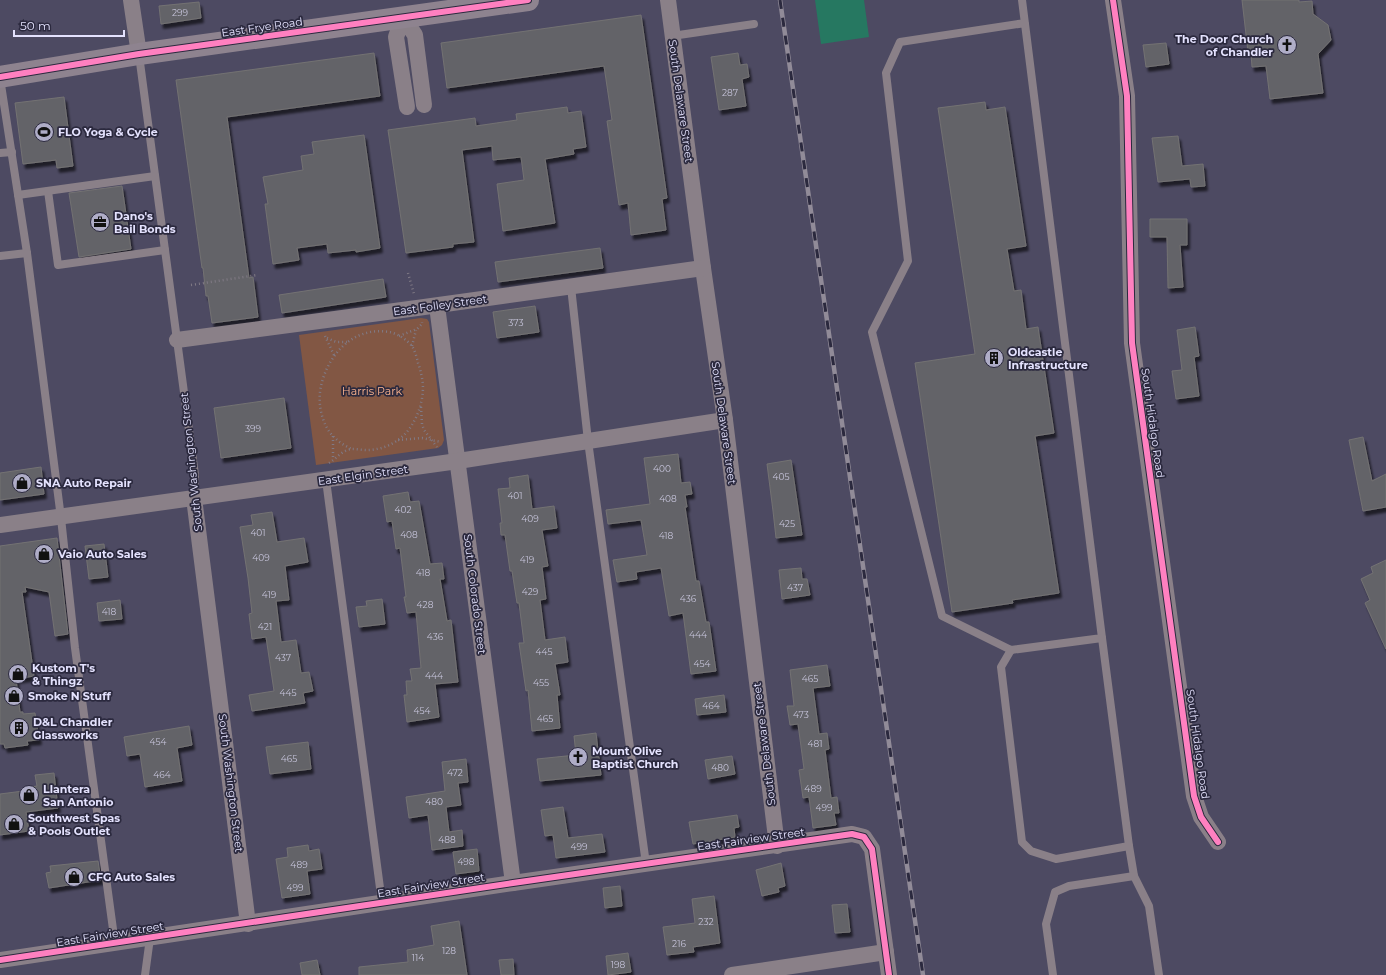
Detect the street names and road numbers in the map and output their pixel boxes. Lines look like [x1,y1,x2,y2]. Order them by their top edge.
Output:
street label: East Frye Road [221,14,303,40]
street label: South Delaware Street [665,39,697,164]
street label: East Folley Street [392,291,488,319]
street label: South Delaware Street [708,361,740,486]
street label: South Hidalgo Road [1138,367,1168,479]
street label: South Washington Street [177,391,205,532]
street label: East Elgin Street [317,462,409,488]
street label: South Colorado Street [461,533,489,655]
street label: South Delaware Street [749,681,778,806]
street label: South Hidalgo Road [1183,688,1213,800]
street label: South Washington Street [216,713,247,854]
street label: East Fairview Street [696,824,806,853]
street label: East Fairview Street [376,870,486,900]
street label: East Fairview Street [55,919,165,949]

